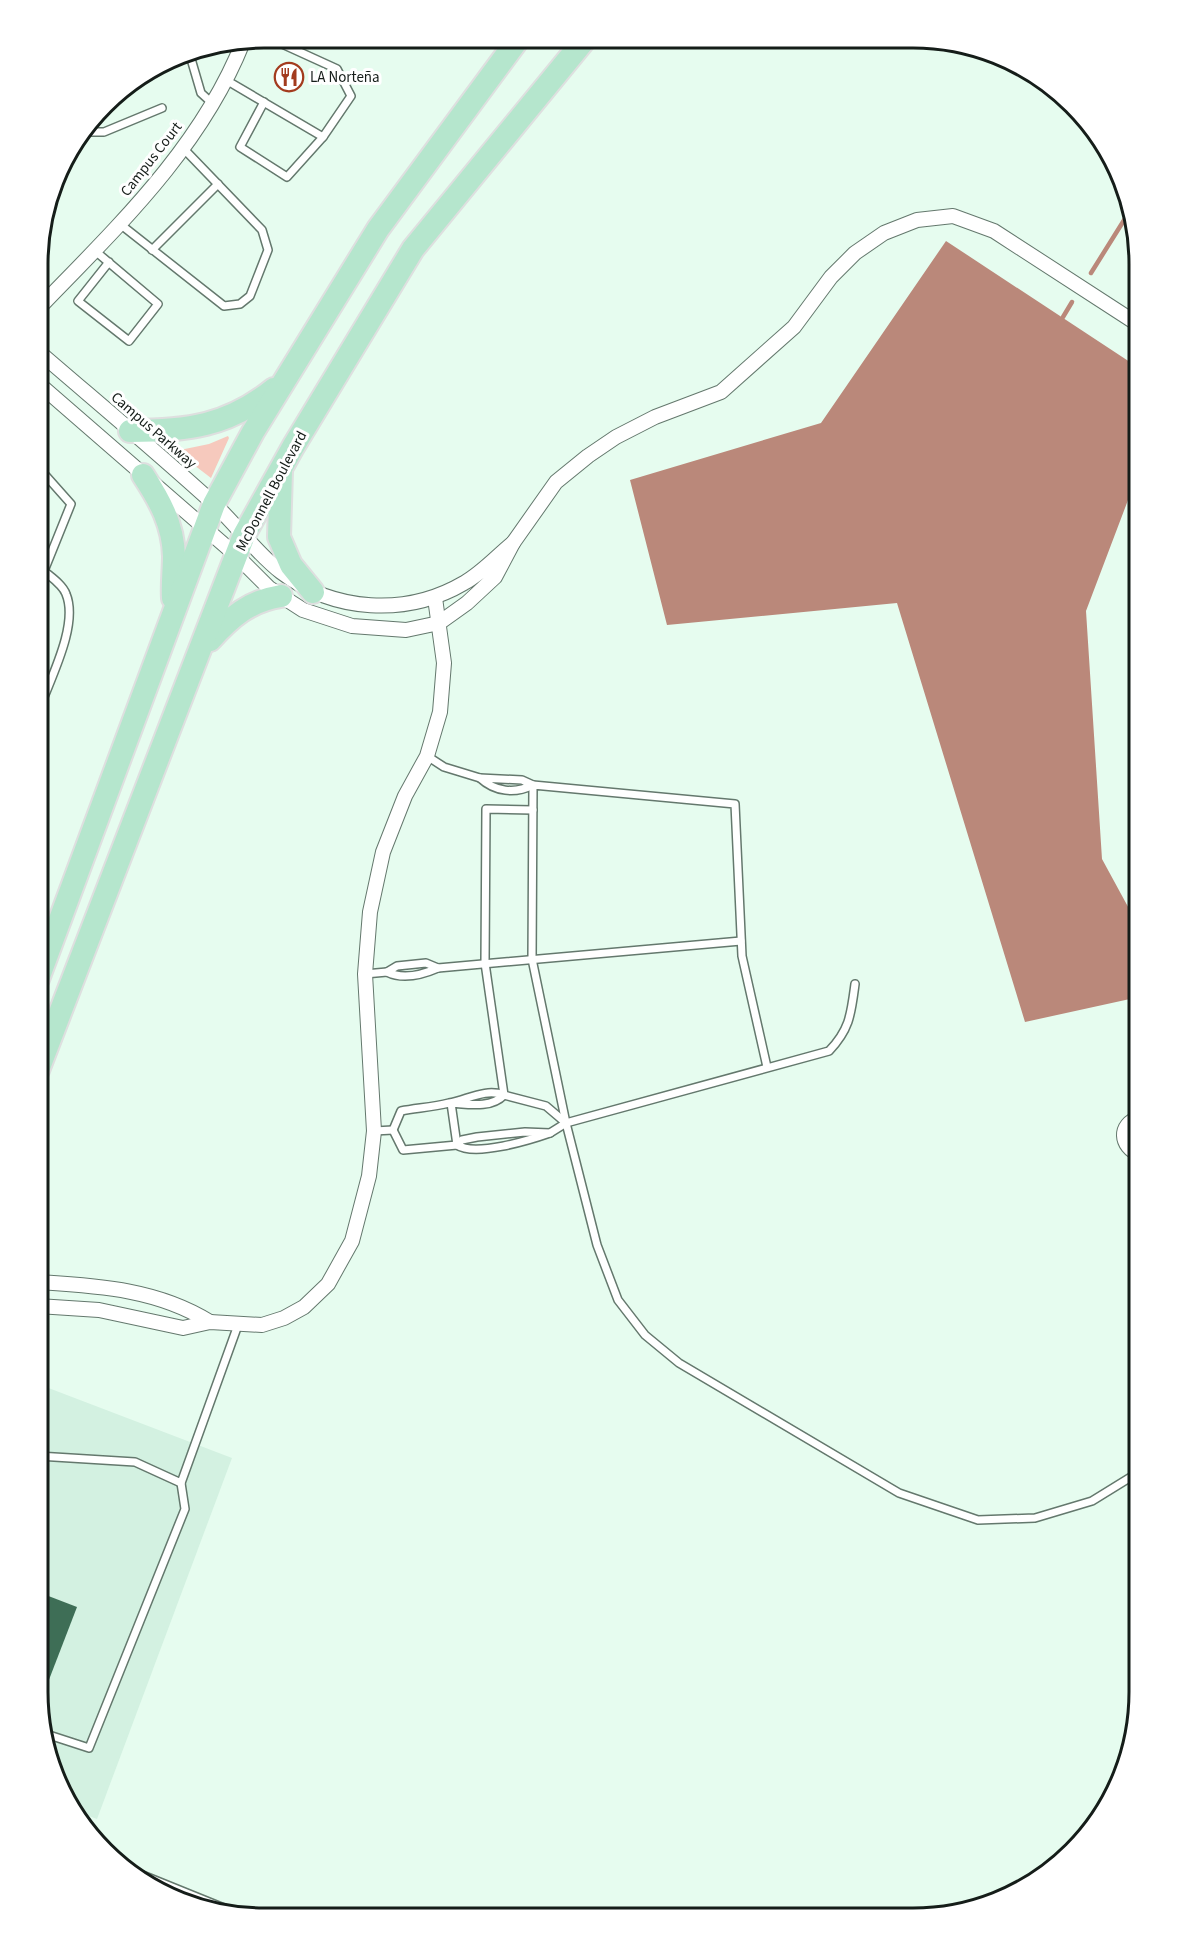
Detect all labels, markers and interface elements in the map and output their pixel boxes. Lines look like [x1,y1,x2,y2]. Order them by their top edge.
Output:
restaurant icon: LA Norteña [273,61,305,93]
place label: LA Norteña [310,67,380,88]
street label: Campus Court [116,118,187,201]
street label: Campus Parkway [106,387,201,474]
street label: McDonnell Boulevard [231,427,312,555]

